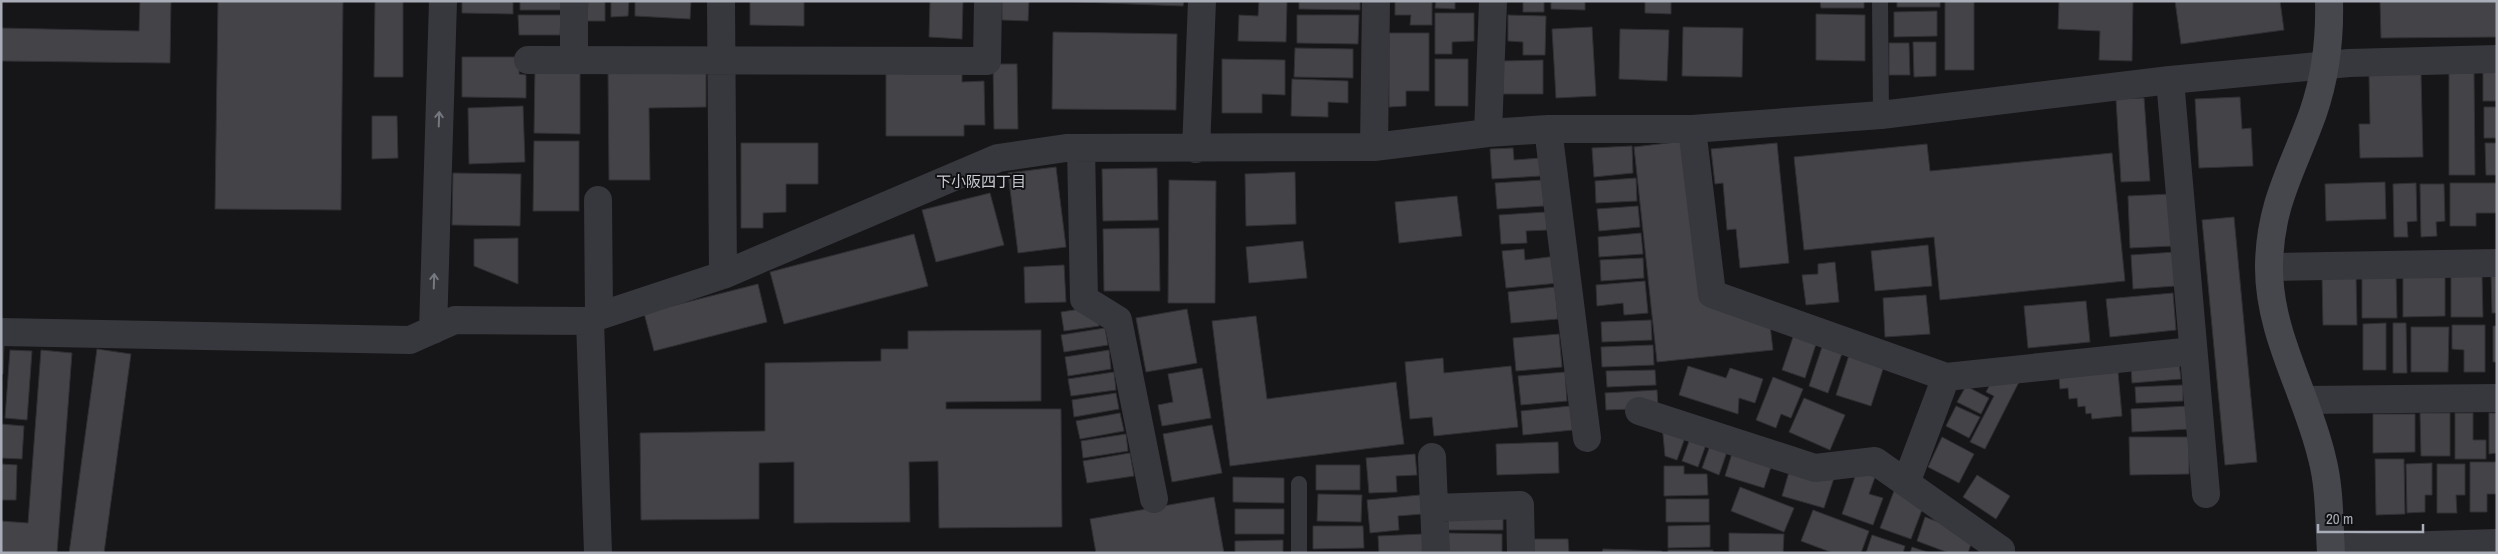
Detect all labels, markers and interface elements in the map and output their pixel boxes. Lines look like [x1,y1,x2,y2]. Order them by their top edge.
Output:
one-way arrow [434,111,444,128]
district label: 下小阪四丁目 [936,171,1026,192]
one-way arrow [430,274,439,290]
scale bar [2318,502,2423,534]
text: 20 m [2326,508,2353,529]

